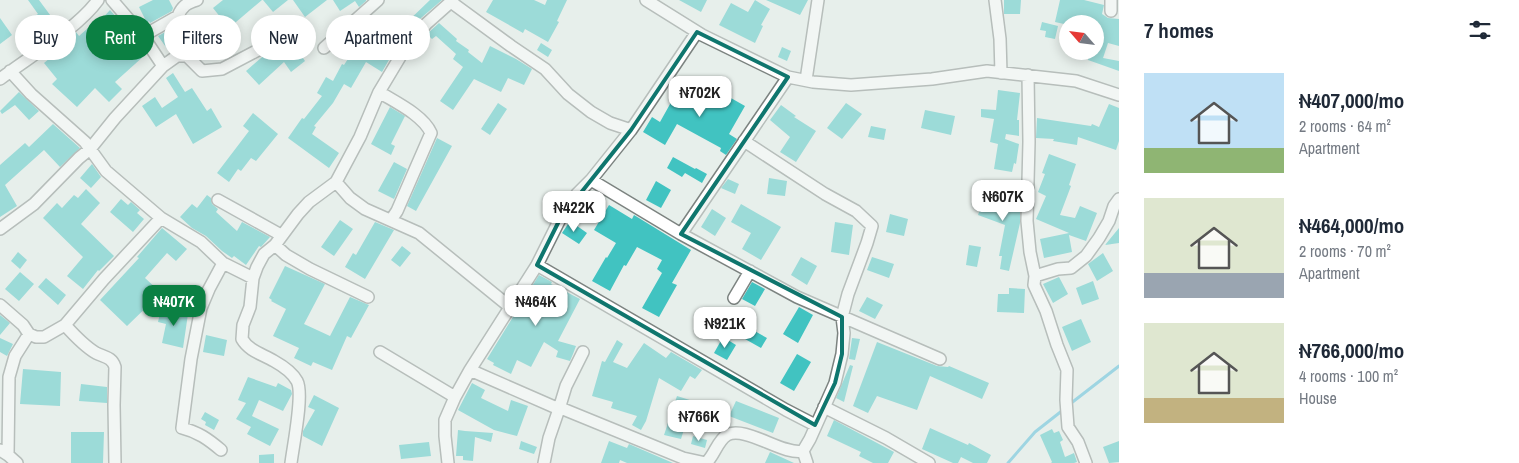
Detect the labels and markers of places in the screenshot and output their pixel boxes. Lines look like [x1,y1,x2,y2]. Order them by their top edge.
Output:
pin: ₦702K [665,76,735,118]
pin: ₦607K [968,180,1038,222]
pin: ₦422K [539,190,609,233]
pin: ₦407K [139,284,209,327]
pin: ₦464K [501,284,571,327]
pin: ₦921K [690,306,760,349]
pin: ₦766K [664,400,734,442]

